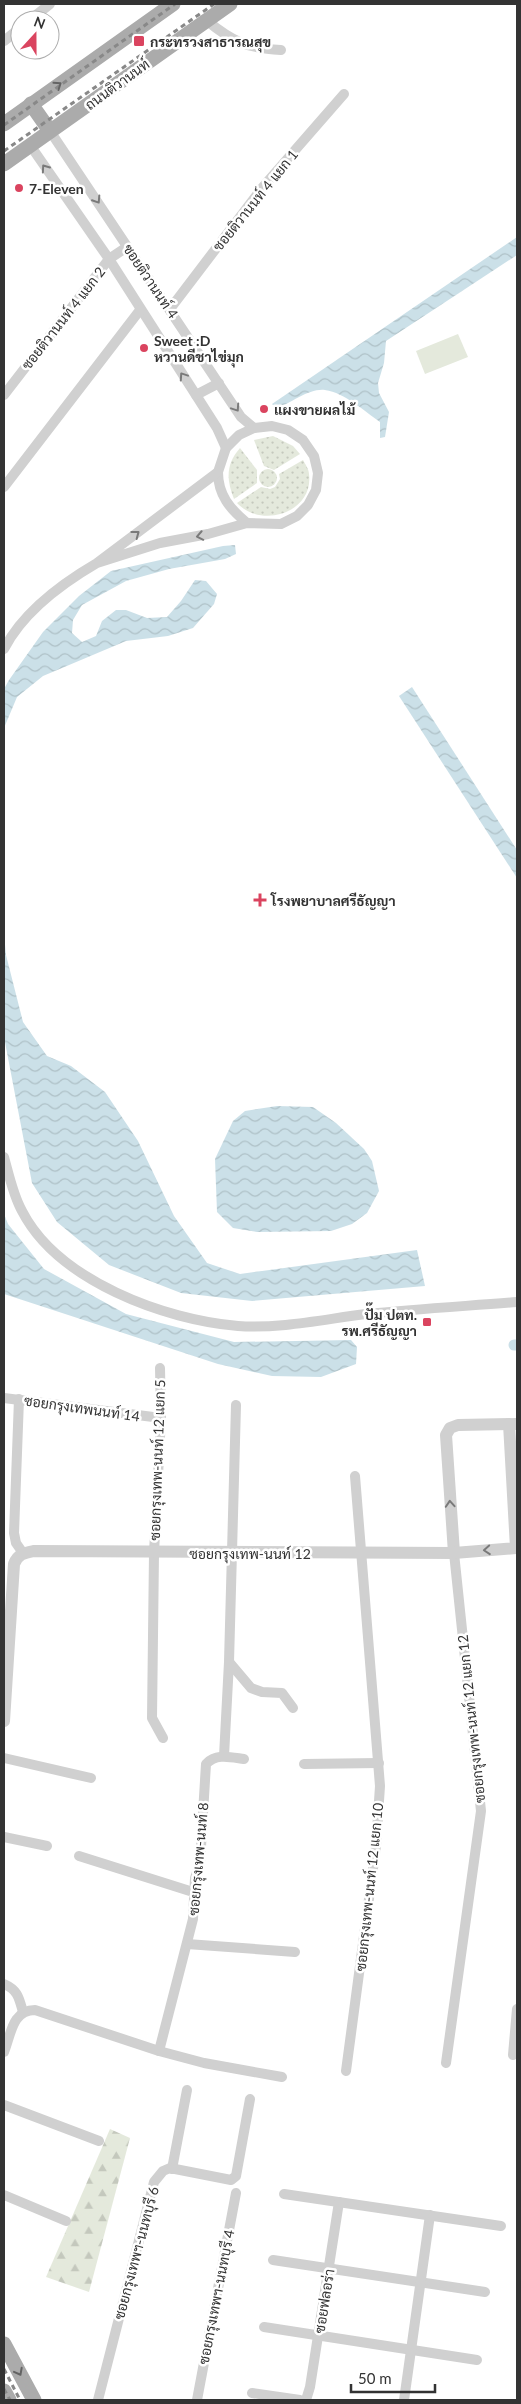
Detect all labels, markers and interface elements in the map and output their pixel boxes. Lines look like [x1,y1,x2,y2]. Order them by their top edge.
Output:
north arrow [10,10,60,60]
text: N [32,13,48,32]
place label: กระทรวงสาธารณสุข [150,33,271,53]
marker: กระทรวงสาธารณสุข [132,34,146,48]
street label: ถนนติวานนท์ [81,55,153,113]
one-way arrow [52,83,61,91]
street label: ซอยติวานนท์ 4 แยก 1 [209,146,301,254]
one-way arrow [42,164,51,173]
place label: 7-Eleven [29,180,84,197]
marker: 7-Eleven [13,182,25,194]
one-way arrow [91,195,101,204]
street label: ซอยติวานนท์ 4 [120,241,182,321]
street label: ซอยติวานนท์ 4 แยก 2 [18,263,108,373]
place label: Sweet :D หวานดีชาไข่มุก [154,332,244,368]
marker: Sweet :D หวานดีชาไข่มุก [138,342,150,354]
one-way arrow [180,372,189,382]
place label: แผงขายผลไม้ [274,401,356,418]
one-way arrow [230,403,239,412]
marker: แผงขายผลไม้ [258,403,270,415]
one-way arrow [196,530,204,540]
one-way arrow [130,531,139,539]
place label: โรงพยาบาลศรีธัญญา [270,892,396,910]
marker: โรงพยาบาลศรีธัญญา [253,893,267,907]
place label: ปั๊ม ปตท. รพ.ศรีธัญญา [342,1302,417,1340]
marker: ปั๊ม ปตท. รพ.ศรีธัญญา [421,1316,433,1328]
street label: ซอยกรุงเทพ-นนท์ 12 แยก 5 [146,1379,170,1541]
street label: ซอยกรุงเทพนนท์ 14 [23,1391,141,1427]
one-way arrow [445,1500,456,1508]
street label: ซอยกรุงเทพ-นนท์ 12 [189,1545,311,1564]
one-way arrow [483,1545,491,1556]
street label: ซอยกรุงเทพ-นนท์ 12 แยก 12 [454,1634,490,1804]
street label: ซอยกรุงเทพ-นนท์ 8 [185,1802,213,1917]
street label: ซอยกรุงเทพ-นนท์ 12 แยก 10 [352,1802,388,1972]
street label: ซอยกรุงเทพฯ-นนทบุรี 6 [110,2185,164,2322]
street label: ซอยกรุงเทพฯ-นนทบุรี 4 [195,2228,239,2366]
street label: ซอยฟลอร่า [311,2268,337,2334]
scale bar [351,2362,435,2394]
one-way arrow [13,2367,23,2376]
text: 50 m [358,2369,392,2387]

